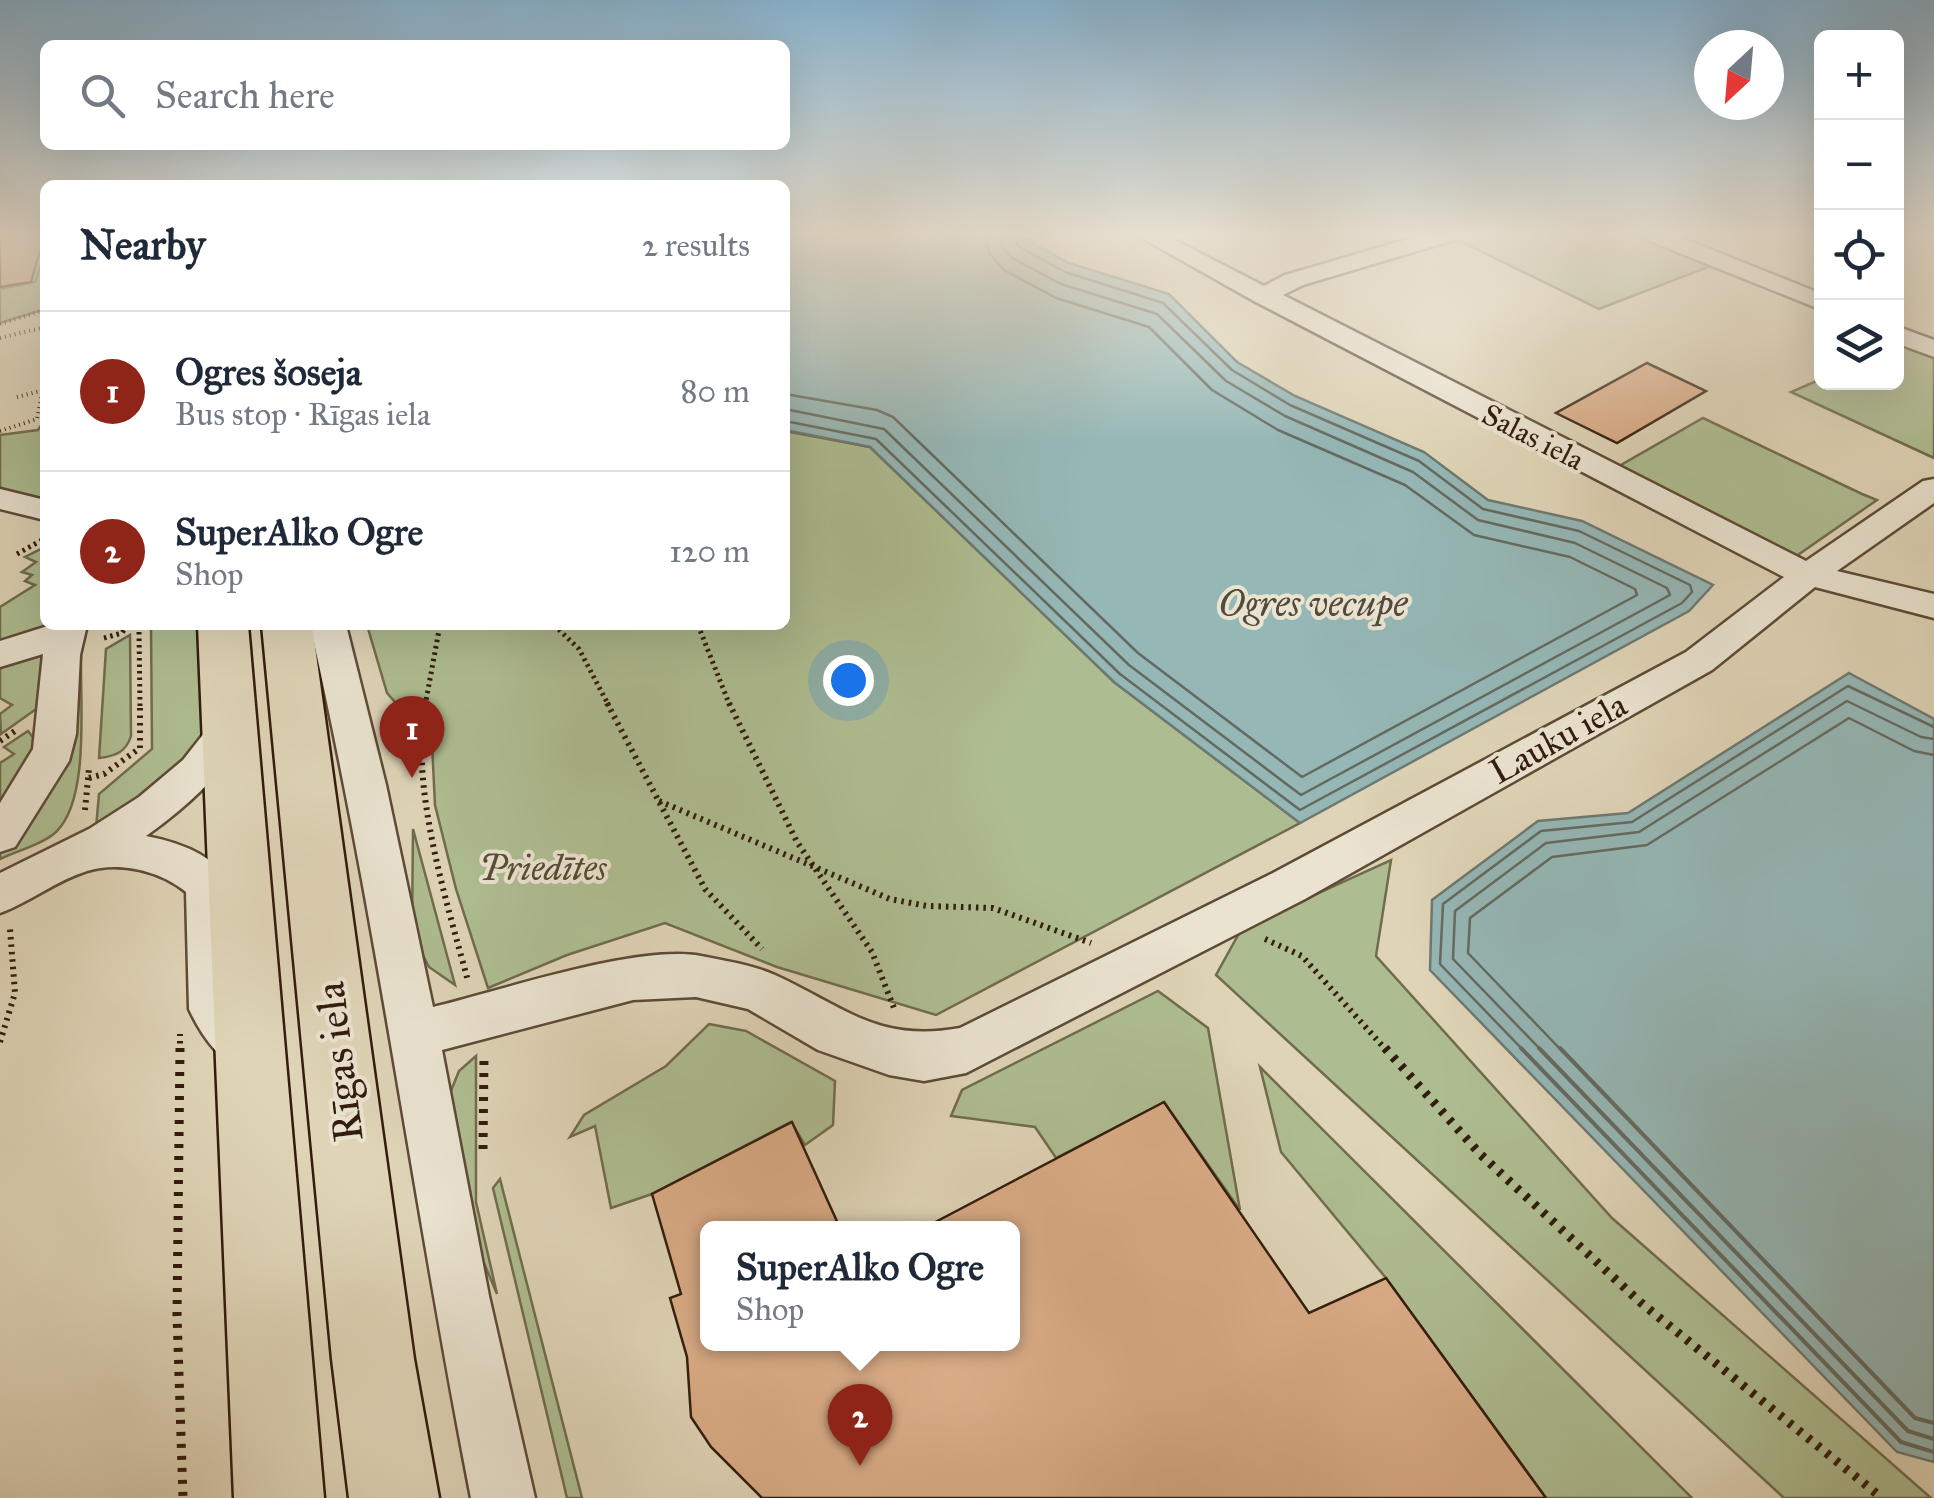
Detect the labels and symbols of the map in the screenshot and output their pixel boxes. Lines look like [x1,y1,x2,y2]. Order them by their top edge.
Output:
north arrow [1694,30,1784,120]
street label: Salas iela [1476,396,1590,478]
water label: Ogres vecupe [1219,580,1408,627]
your location [823,655,874,706]
street label: Lauku iela [1482,683,1634,794]
pin: 1 [380,696,444,778]
park label: Priedītes [479,847,607,890]
street label: Rīgas iela [303,979,375,1145]
pin: 2 [828,1384,892,1466]

